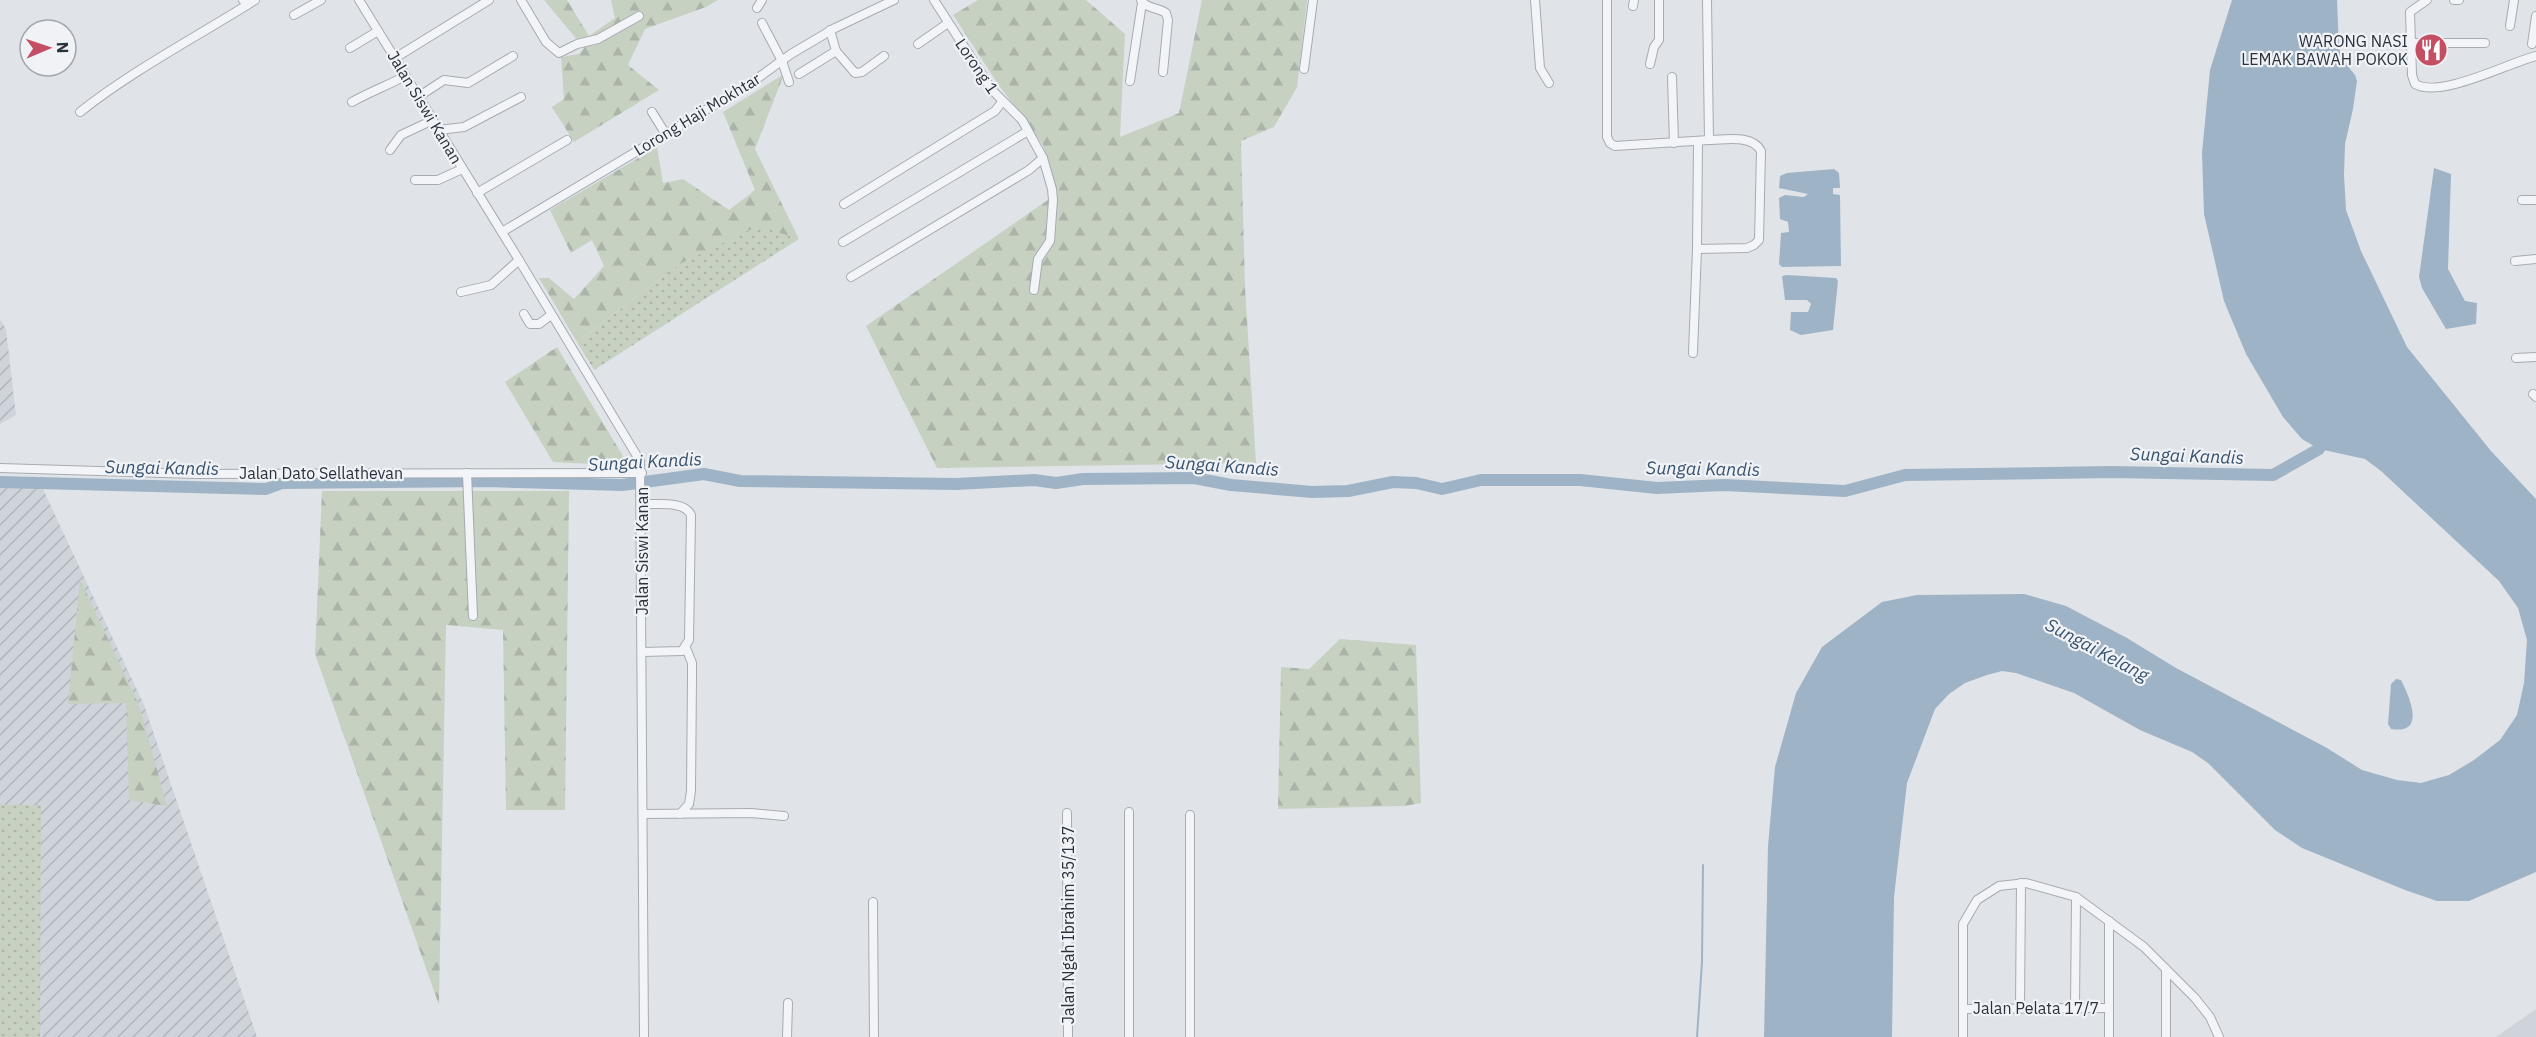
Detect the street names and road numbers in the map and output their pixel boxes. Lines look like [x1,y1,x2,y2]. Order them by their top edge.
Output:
street label: Lorong 1 [951,35,1003,97]
street label: Jalan Siswi Kanan [383,47,467,167]
street label: Lorong Haji Mokhtar [630,68,764,160]
street label: Jalan Dato Sellathevan [239,463,403,483]
street label: Jalan Siswi Kanan [632,487,652,615]
street label: Jalan Ngah Ibrahim 35/137 [1058,826,1078,1024]
street label: Jalan Pelata 17/7 [1973,998,2099,1018]

